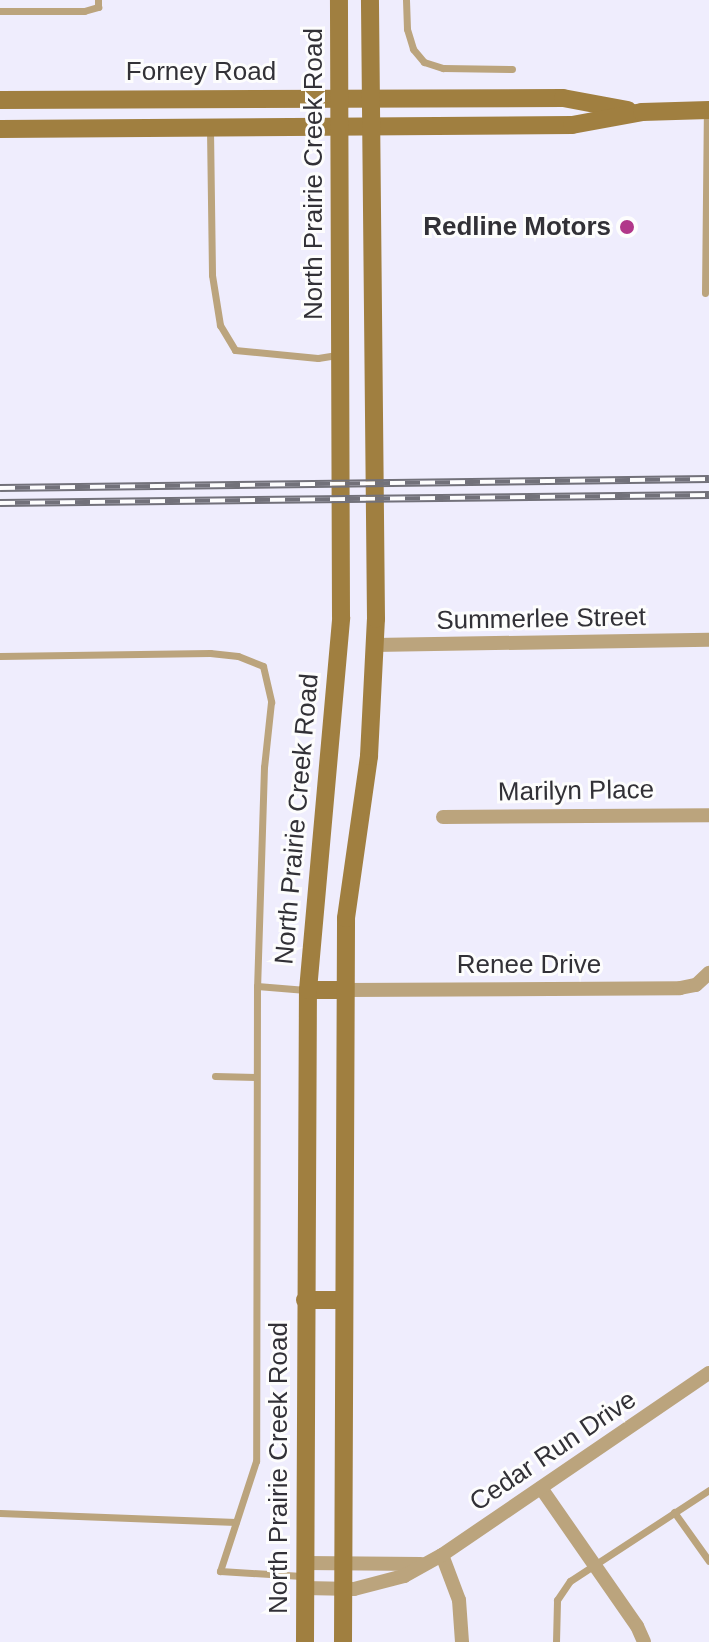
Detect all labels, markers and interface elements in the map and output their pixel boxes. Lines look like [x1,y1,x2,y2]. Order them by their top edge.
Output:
street label: North Prairie Creek Road [298,28,330,320]
street label: Forney Road [126,56,276,88]
place label: Redline Motors [423,211,611,243]
marker: Redline Motors [618,218,636,236]
street label: Summerlee Street [436,602,646,636]
street label: North Prairie Creek Road [269,672,325,966]
street label: Marilyn Place [498,774,654,808]
street label: Renee Drive [457,949,601,981]
street label: North Prairie Creek Road [263,1322,295,1614]
street label: Cedar Run Drive [464,1384,642,1518]

